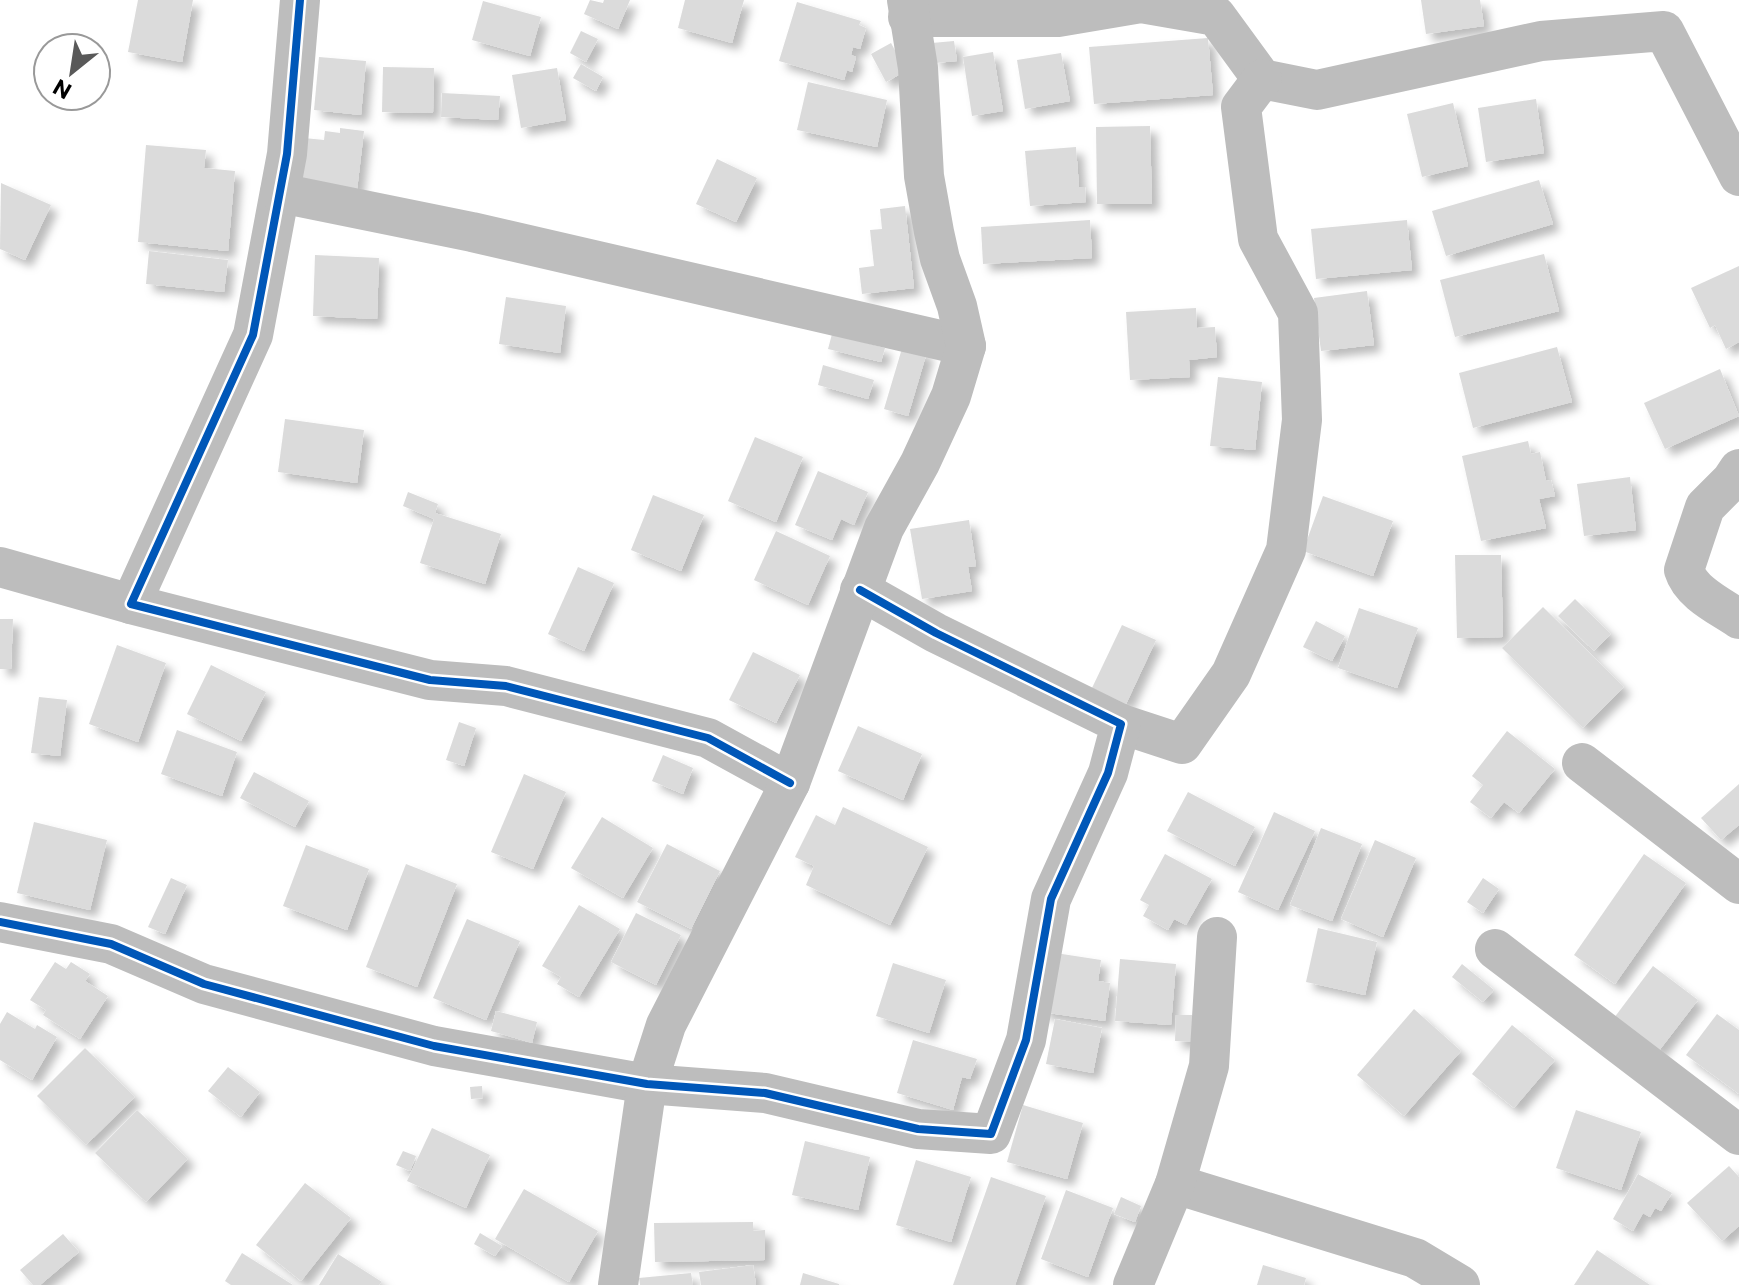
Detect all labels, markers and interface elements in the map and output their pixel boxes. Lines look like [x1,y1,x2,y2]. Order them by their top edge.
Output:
north arrow [32,32,112,112]
text: N [48,74,76,106]

